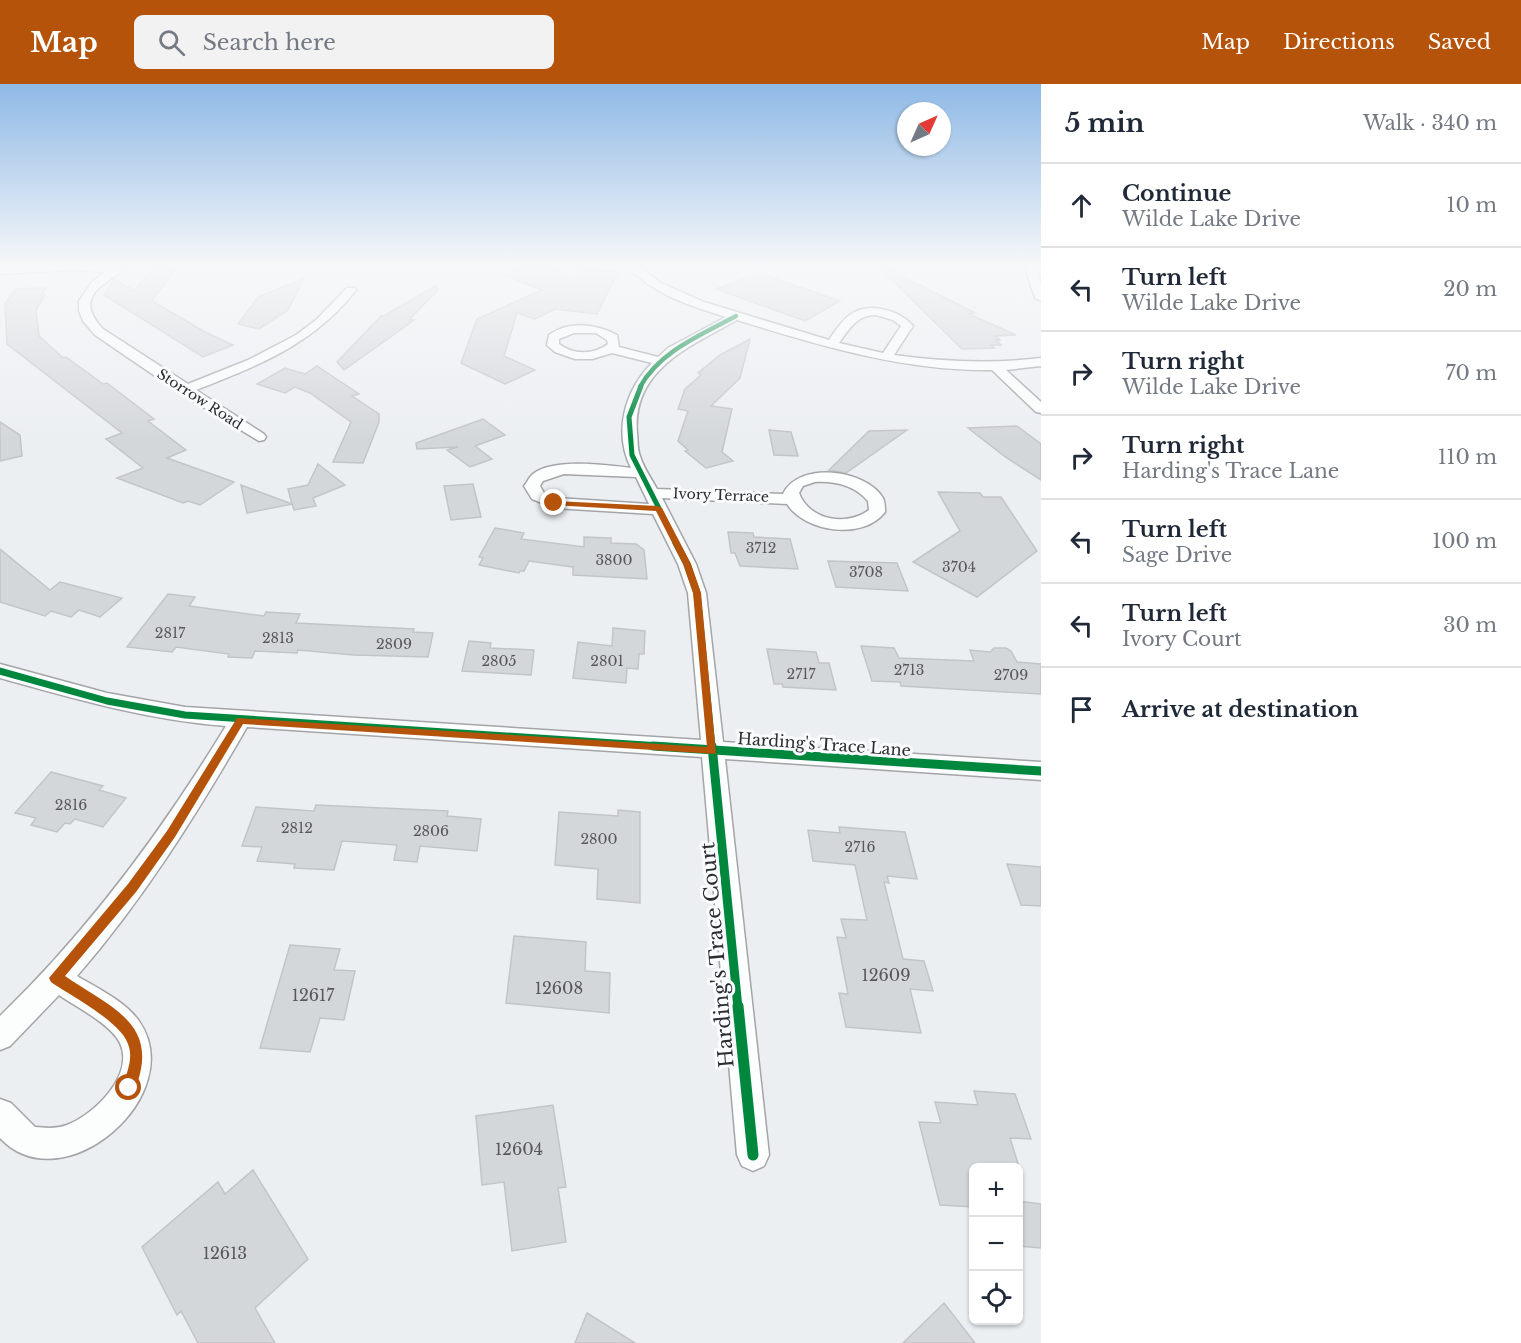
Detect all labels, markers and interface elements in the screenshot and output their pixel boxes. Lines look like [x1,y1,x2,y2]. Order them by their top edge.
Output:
search box [134,15,554,69]
text: Map [30,25,98,60]
icon: search [155,26,188,59]
text: Search here [203,29,336,56]
text: Map [1201,29,1250,55]
text: Directions [1283,29,1395,55]
text: Saved [1428,29,1491,55]
north arrow [897,102,951,156]
text: 5 min [1065,107,1144,139]
text: Walk · 340 m [1363,111,1497,135]
text: Continue [1122,180,1231,207]
icon: ahead [1065,189,1098,222]
text: 10 m [1447,193,1497,217]
text: Wilde Lake Drive [1122,207,1301,231]
text: Turn left [1122,264,1227,291]
icon: left [1065,273,1098,306]
text: 20 m [1443,277,1497,301]
text: Wilde Lake Drive [1122,291,1301,315]
text: Turn right [1122,348,1244,375]
icon: right [1065,357,1098,390]
text: 70 m [1445,361,1497,385]
street label: Storrow Road [154,365,247,434]
text: Wilde Lake Drive [1122,375,1301,399]
text: Turn right [1122,432,1244,459]
icon: right [1065,441,1098,474]
text: 110 m [1438,445,1497,469]
text: Harding's Trace Lane [1122,459,1339,483]
street label: Ivory Terrace [673,484,769,506]
route end [540,489,566,515]
text: Turn left [1122,516,1227,543]
icon: left [1065,525,1098,558]
text: 100 m [1432,529,1497,553]
house number: 3712 [746,539,776,557]
text: Sage Drive [1122,543,1232,567]
house number: 3800 [595,551,633,569]
house number: 3704 [942,558,976,576]
house number: 3708 [849,563,883,581]
text: Turn left [1122,600,1227,627]
icon: left [1065,609,1098,642]
text: 30 m [1443,613,1497,637]
house number: 2817 [155,624,186,642]
text: Ivory Court [1122,627,1242,651]
house number: 2813 [262,629,294,647]
house number: 2809 [376,635,412,653]
house number: 2805 [481,652,517,670]
house number: 2801 [590,652,624,670]
house number: 2713 [894,661,924,679]
house number: 2717 [787,665,816,683]
house number: 2709 [994,666,1028,684]
icon: arrive [1065,693,1098,726]
text: Arrive at destination [1122,696,1359,723]
street label: Harding's Trace Lane [737,728,911,760]
house number: 2816 [55,796,87,814]
house number: 2812 [281,819,313,837]
house number: 2806 [413,822,449,840]
house number: 2800 [580,830,618,848]
house number: 2716 [845,838,875,856]
street label: Harding's Trace Court [695,841,739,1069]
house number: 12609 [862,965,911,985]
house number: 12608 [535,978,583,998]
house number: 12617 [292,985,335,1005]
route start [115,1074,141,1100]
house number: 12604 [495,1139,543,1159]
map controls [969,1163,1023,1325]
button: + [969,1163,1023,1217]
button: − [969,1217,1023,1271]
house number: 12613 [203,1243,247,1263]
button: locate [969,1271,1023,1325]

